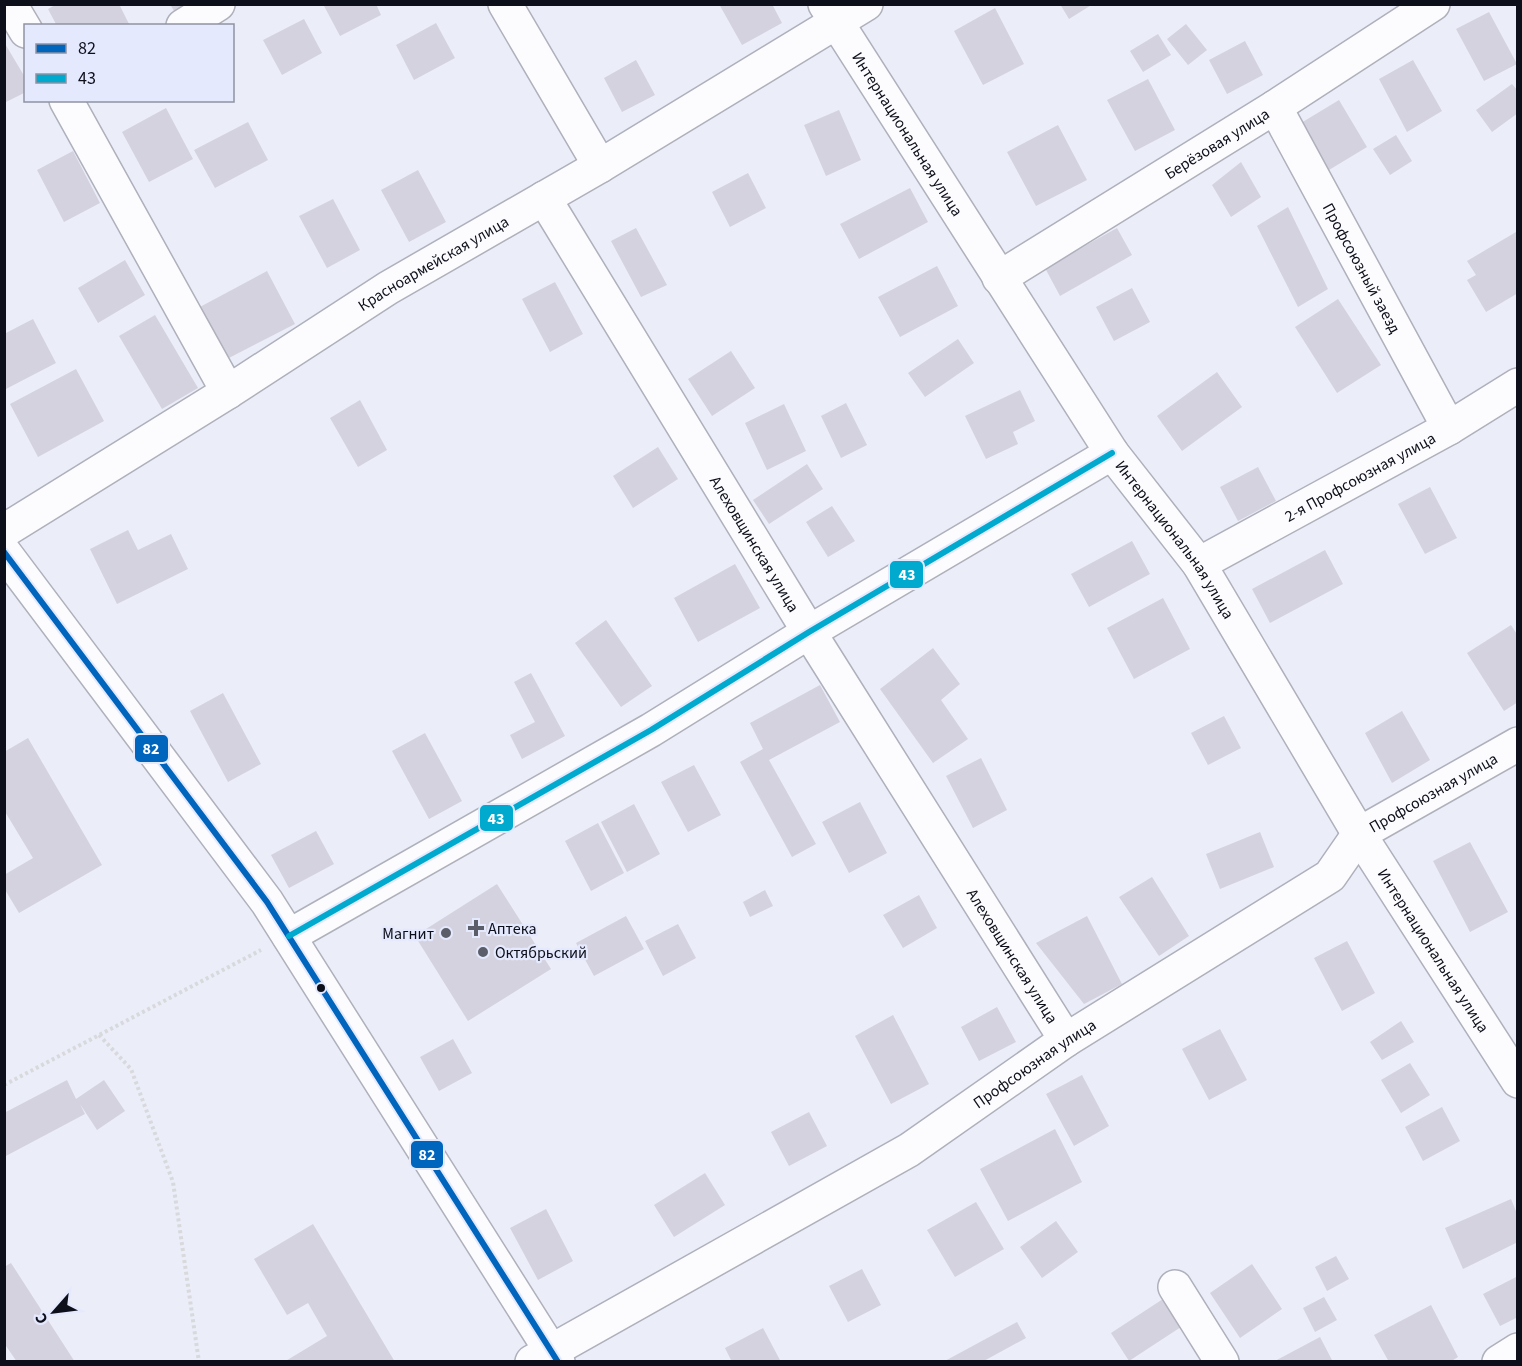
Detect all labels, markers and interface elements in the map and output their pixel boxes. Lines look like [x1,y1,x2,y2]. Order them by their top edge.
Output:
legend [24,24,234,102]
text: 82 [78,36,96,61]
street label: Интернациональная улица [846,48,968,221]
text: 43 [78,66,96,91]
street label: Берёзовая улица [1160,103,1274,185]
street label: Профсоюзный заезд [1317,199,1406,338]
street label: Красноармейская улица [354,211,513,317]
street label: 2-я Профсоюзная улица [1281,427,1440,527]
street label: Интернациональная улица [1110,456,1239,623]
street label: Алеховщинская улица [704,472,804,616]
line badge: 43 [889,560,924,589]
text: 43 [899,564,915,586]
line badge: 82 [134,734,169,763]
text: 82 [143,738,159,760]
street label: Профсоюзная улица [1365,748,1502,838]
line badge: 43 [479,804,514,832]
text: 43 [488,808,504,830]
street label: Интернациональная улица [1372,864,1494,1037]
street label: Алеховщинская улица [961,884,1063,1028]
place label: Аптека [488,918,536,940]
marker: Аптека [469,921,483,935]
place label: Магнит [382,923,434,945]
marker: Магнит [439,926,453,940]
place label: Октябрьский [495,942,587,964]
marker: Октябрьский [476,945,490,959]
unlabelled marker [315,982,327,994]
street label: Профсоюзная улица [969,1014,1100,1114]
line badge: 82 [410,1140,444,1169]
text: 82 [419,1144,435,1166]
north arrow [24,1282,84,1342]
text: С [30,1309,54,1328]

